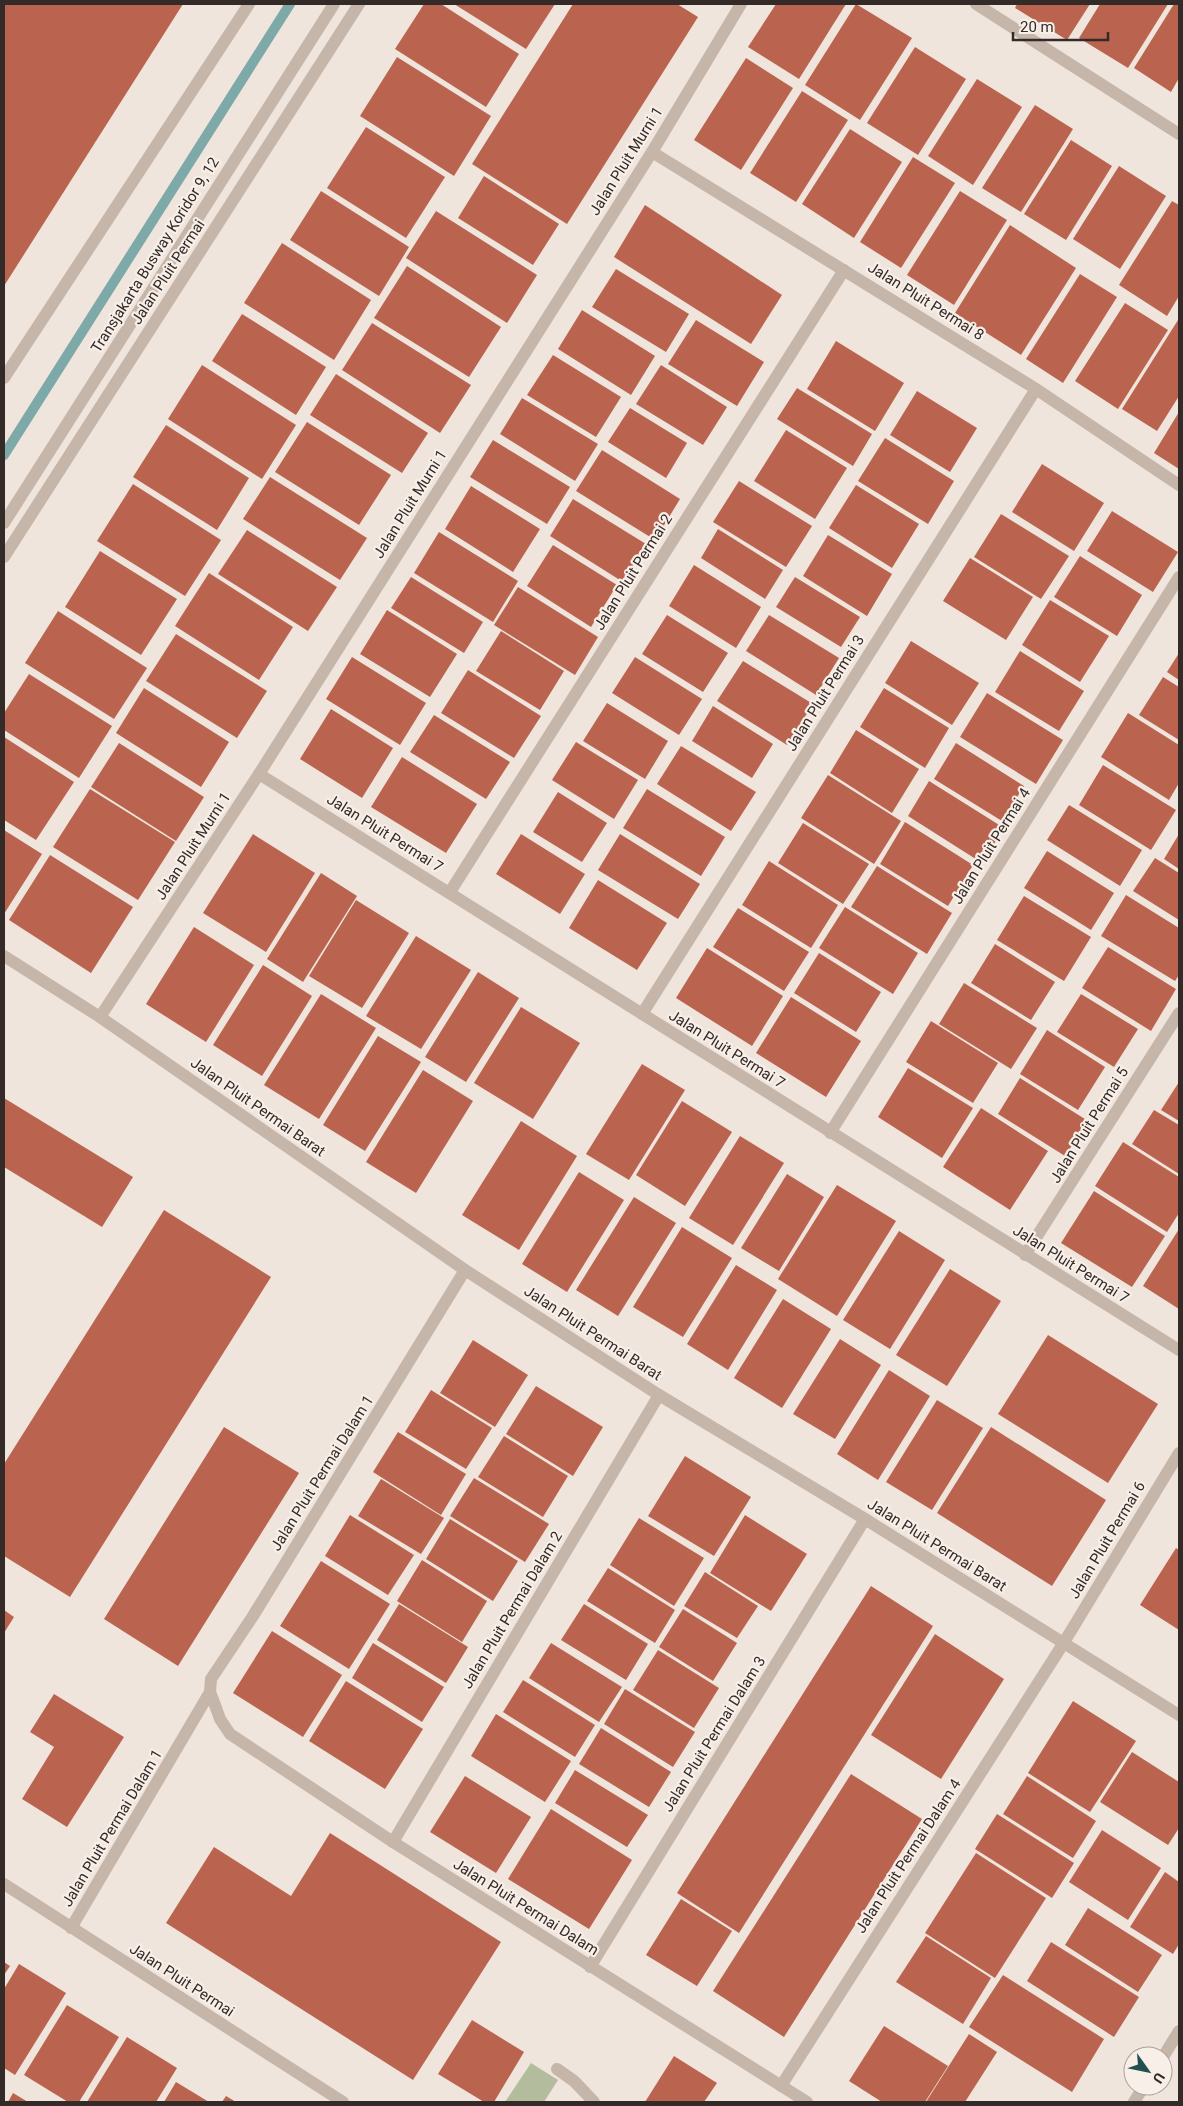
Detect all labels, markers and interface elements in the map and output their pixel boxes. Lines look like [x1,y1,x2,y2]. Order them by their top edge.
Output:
scale bar [1013,10,1108,42]
text: 20 m [1020,18,1054,36]
street label: Jalan Pluit Murni 1 [585,103,667,219]
street label: Transjakarta Busway Koridor 9, 12 [87,154,223,356]
street label: Jalan Pluit Permai [127,216,209,328]
street label: Jalan Pluit Permai 8 [865,258,987,344]
street label: Jalan Pluit Murni 1 [369,446,451,562]
street label: Jalan Pluit Permai 2 [590,511,676,633]
street label: Jalan Pluit Permai 3 [782,632,868,754]
street label: Jalan Pluit Permai 4 [948,784,1034,907]
street label: Jalan Pluit Murni 1 [152,789,234,903]
street label: Jalan Pluit Permai 7 [324,790,446,876]
street label: Jalan Pluit Permai 7 [666,1006,788,1092]
street label: Jalan Pluit Permai Barat [187,1054,329,1160]
street label: Jalan Pluit Permai 5 [1046,1064,1132,1186]
street label: Jalan Pluit Permai 7 [1010,1221,1132,1307]
street label: Jalan Pluit Permai Barat [521,1282,665,1384]
street label: Jalan Pluit Permai Dalam 1 [267,1392,377,1554]
street label: Jalan Pluit Permai 6 [1065,1478,1149,1602]
street label: Jalan Pluit Permai Barat [864,1495,1010,1595]
street label: Jalan Pluit Permai Dalam 2 [458,1528,566,1692]
street label: Jalan Pluit Permai Dalam 3 [659,1653,769,1815]
street label: Jalan Pluit Permai Dalam 1 [58,1746,166,1910]
street label: Jalan Pluit Permai Dalam 4 [851,1775,965,1936]
street label: Jalan Pluit Permai Dalam [450,1855,602,1959]
street label: Jalan Pluit Permai [126,1939,238,2021]
north arrow [1123,2046,1173,2096]
text: U [1150,2070,1168,2086]

